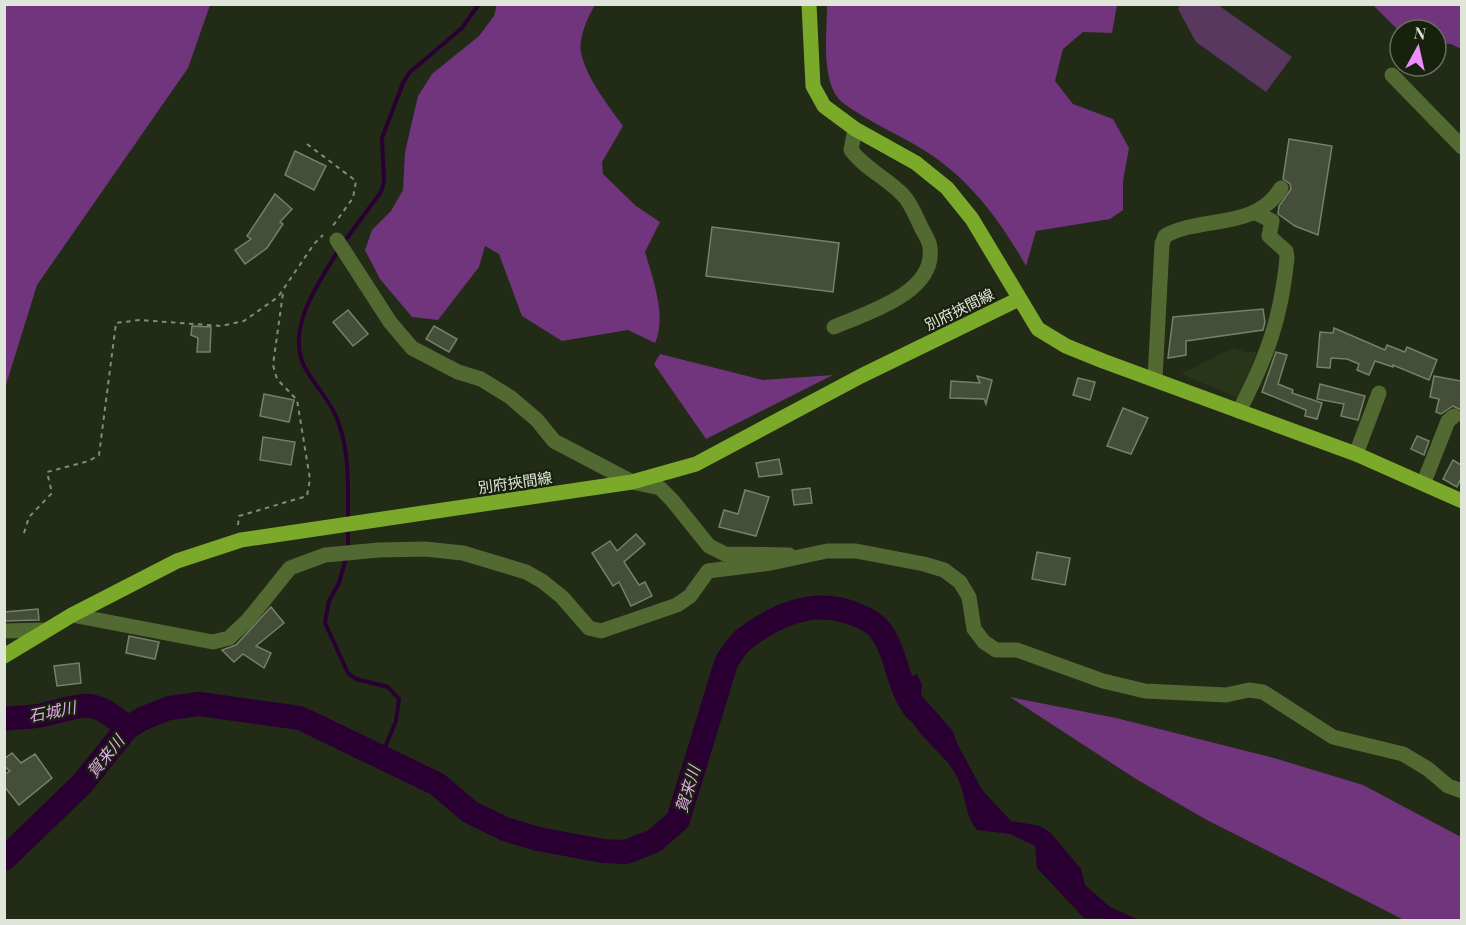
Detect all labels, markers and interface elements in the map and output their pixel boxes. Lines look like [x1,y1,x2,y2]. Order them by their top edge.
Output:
north arrow [1388,18,1448,78]
text: N [1413,21,1428,44]
street label: 別府挾間線 [921,284,997,334]
street label: 別府挾間線 [476,467,554,497]
water label: 石城川 [26,696,80,726]
water label: 賀来川 [82,729,130,781]
water label: 賀来川 [670,761,705,815]

